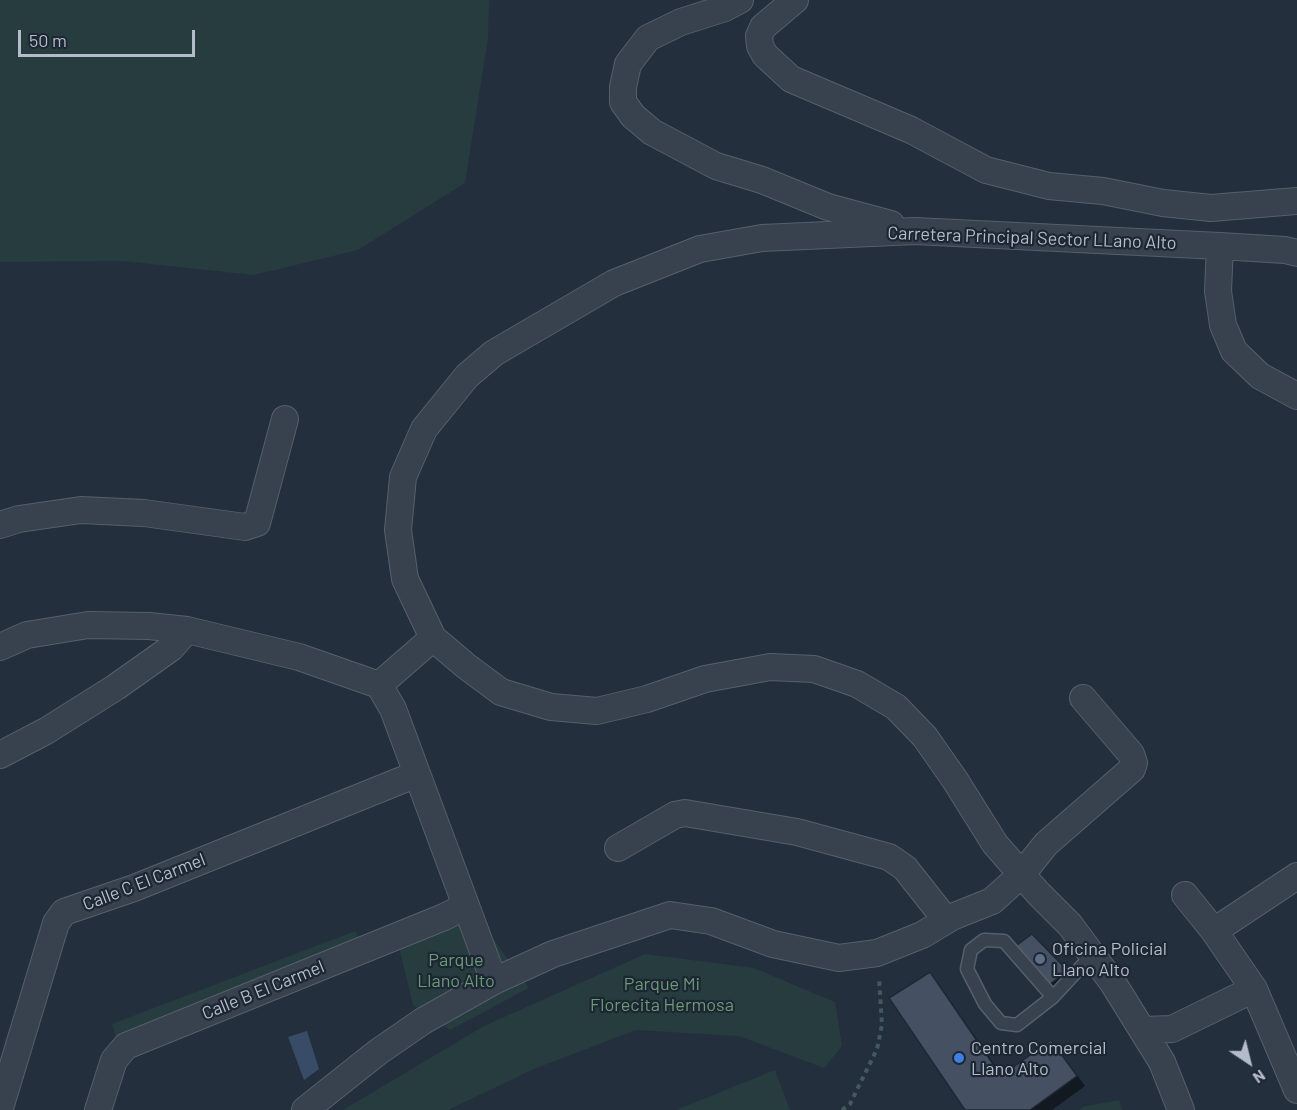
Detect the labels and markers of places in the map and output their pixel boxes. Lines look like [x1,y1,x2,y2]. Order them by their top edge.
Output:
place label: Oficina Policial Llano Alto [1052,938,1167,980]
marker: Oficina Policial Llano Alto [1033,952,1047,966]
place label: Centro Comercial Llano Alto [971,1037,1106,1080]
marker: Centro Comercial Llano Alto [952,1051,966,1065]

